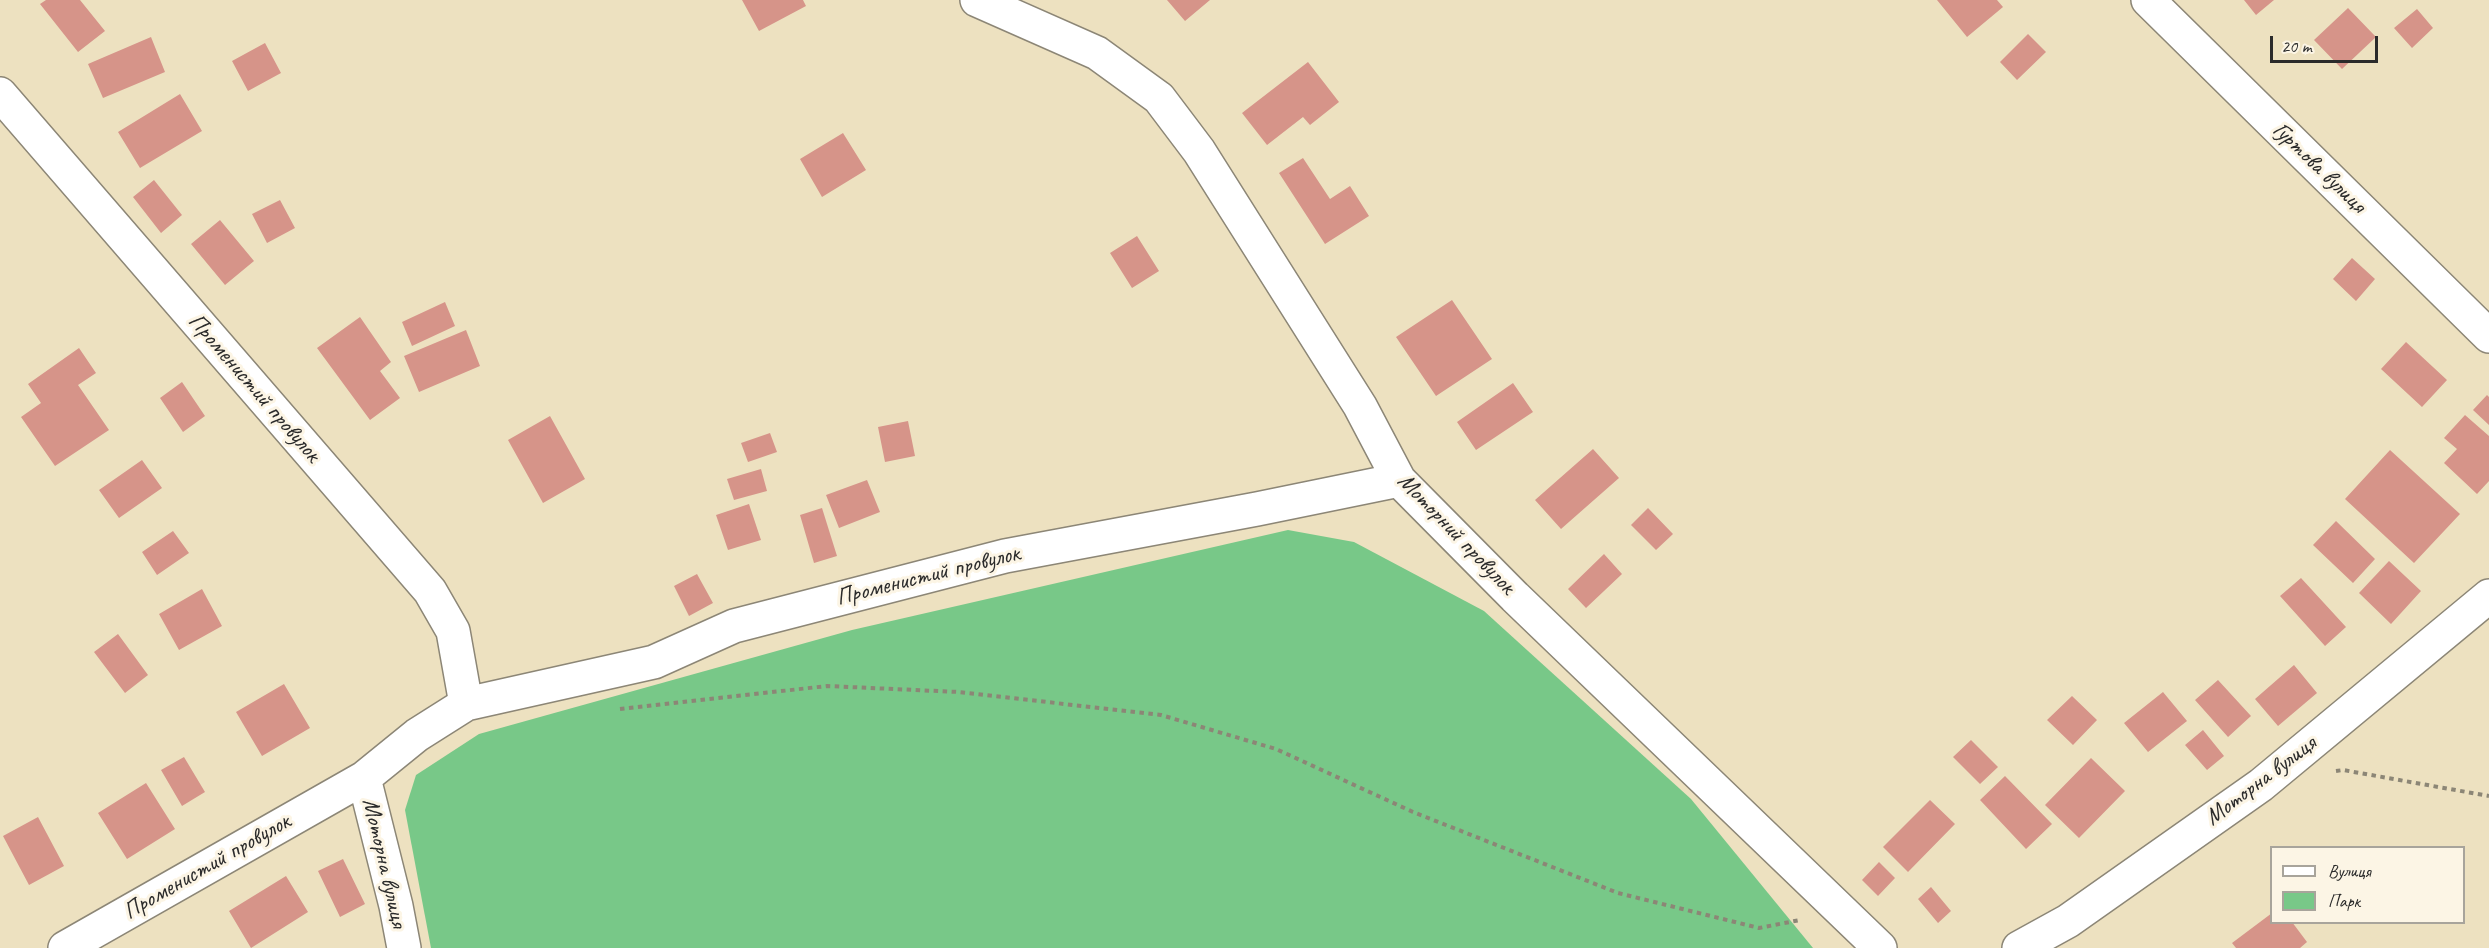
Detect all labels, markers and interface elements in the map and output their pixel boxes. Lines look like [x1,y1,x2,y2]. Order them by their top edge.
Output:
scale bar [2273,24,2381,62]
text: 20 m [2281,35,2312,57]
street label: Гуртова вулиця [2266,116,2372,220]
street label: Променистий провулок [181,308,327,468]
street label: Моторний провулок [1391,467,1521,601]
street label: Променистий провулок [833,539,1023,613]
street label: Моторна вулиця [2200,730,2322,832]
street label: Моторна вулиця [355,795,413,931]
street label: Променистий провулок [118,808,296,926]
legend [2270,846,2465,924]
text: Вулиця [2328,860,2371,882]
text: Парк [2328,890,2360,912]

